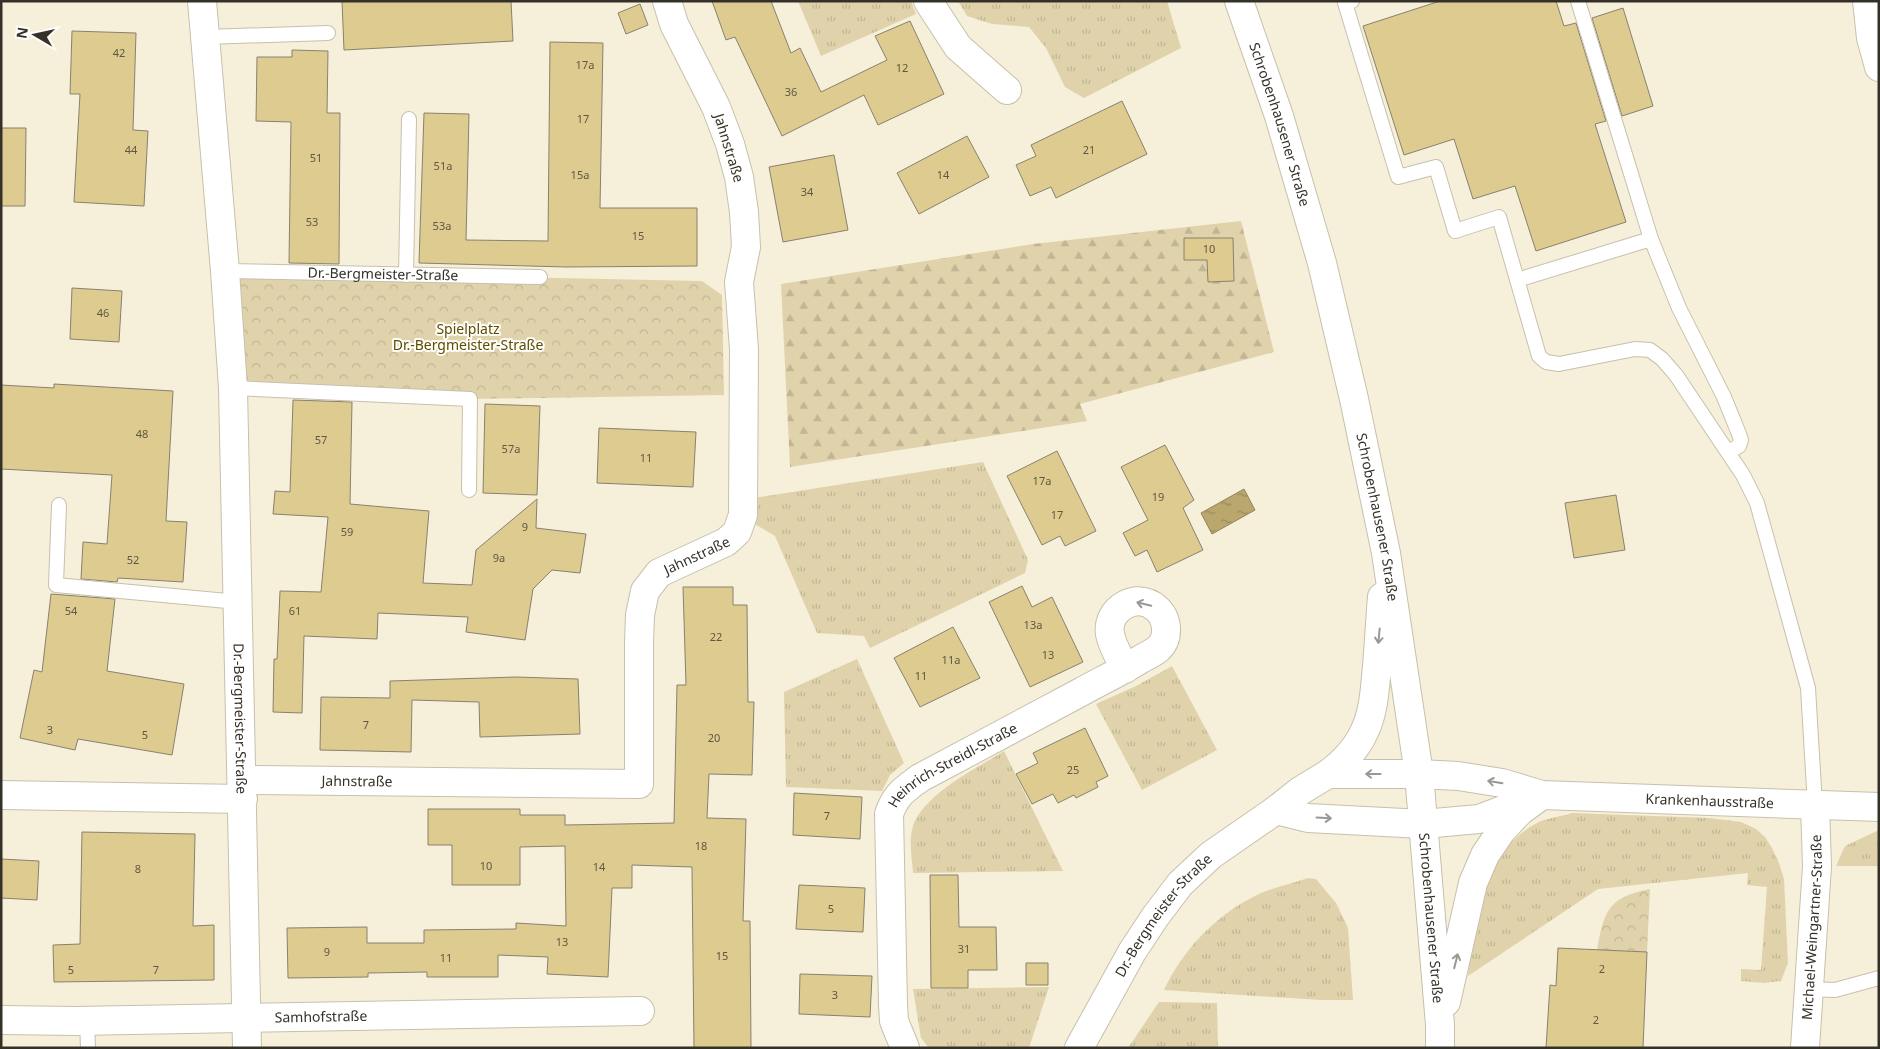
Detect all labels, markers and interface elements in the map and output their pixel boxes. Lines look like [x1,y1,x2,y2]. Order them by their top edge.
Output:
north arrow [10,10,60,60]
text: N [11,26,32,40]
street label: Schrobenhausener Straße [1245,40,1315,209]
house number: 42 [113,45,125,60]
house number: 17a [576,57,594,72]
house number: 12 [896,60,908,75]
house number: 36 [785,84,797,99]
street label: Jahnstraße [709,109,749,185]
house number: 17 [577,111,589,126]
house number: 44 [125,142,138,157]
house number: 21 [1083,142,1095,157]
house number: 51 [310,150,322,165]
house number: 51a [434,158,452,173]
house number: 15a [571,167,589,182]
house number: 14 [937,167,950,182]
house number: 34 [801,184,814,199]
house number: 53 [306,214,318,229]
house number: 53a [433,218,451,233]
house number: 15 [632,228,644,243]
house number: 10 [1203,241,1215,256]
street label: Dr.-Bergmeister-Straße [307,263,459,284]
house number: 46 [97,305,109,320]
park label: Spielplatz Dr.-Bergmeister-Straße [393,319,543,354]
house number: 48 [136,426,148,441]
street label: Schrobenhausener Straße [1352,431,1403,602]
house number: 57 [315,432,327,447]
house number: 57a [502,441,520,456]
house number: 11 [640,450,652,465]
house number: 17a [1033,473,1051,488]
house number: 19 [1152,489,1164,504]
house number: 17 [1051,507,1063,522]
house number: 9 [522,519,528,534]
house number: 59 [341,524,353,539]
street label: Jahnstraße [659,532,733,579]
house number: 9a [493,550,505,565]
house number: 52 [127,552,139,567]
one-way arrow [1136,598,1152,608]
house number: 54 [65,603,78,618]
house number: 61 [289,603,301,618]
house number: 13a [1024,617,1042,632]
one-way arrow [1374,628,1384,644]
house number: 22 [710,629,722,644]
street label: Dr.-Bergmeister-Straße [229,643,252,794]
house number: 13 [1042,647,1054,662]
house number: 11a [942,652,960,667]
house number: 11 [915,668,927,683]
house number: 7 [363,717,369,732]
street label: Heinrich-Streidl-Straße [883,718,1020,811]
house number: 3 [47,722,53,737]
house number: 5 [142,727,148,742]
house number: 20 [708,730,720,745]
house number: 25 [1067,762,1079,777]
one-way arrow [1366,769,1382,779]
street label: Jahnstraße [319,771,393,791]
one-way arrow [1488,776,1504,786]
street label: Krankenhausstraße [1645,789,1774,812]
house number: 7 [824,808,830,823]
one-way arrow [1315,814,1331,823]
street label: Schrobenhausener Straße [1415,832,1448,1004]
street label: Michael-Weingartner-Straße [1797,834,1826,1020]
house number: 18 [695,838,707,853]
street label: Dr.-Bergmeister-Straße [1110,849,1216,980]
house number: 10 [480,858,492,873]
house number: 14 [593,859,606,874]
house number: 8 [135,861,141,876]
house number: 5 [828,901,834,916]
house number: 13 [556,934,568,949]
house number: 31 [958,941,970,956]
house number: 9 [324,944,330,959]
house number: 15 [716,948,728,963]
house number: 11 [440,950,452,965]
one-way arrow [1451,953,1461,969]
house number: 2 [1599,961,1605,976]
house number: 5 [68,962,74,977]
house number: 7 [153,962,159,977]
house number: 3 [832,987,838,1002]
street label: Samhofstraße [275,1006,367,1026]
house number: 2 [1593,1012,1599,1027]

